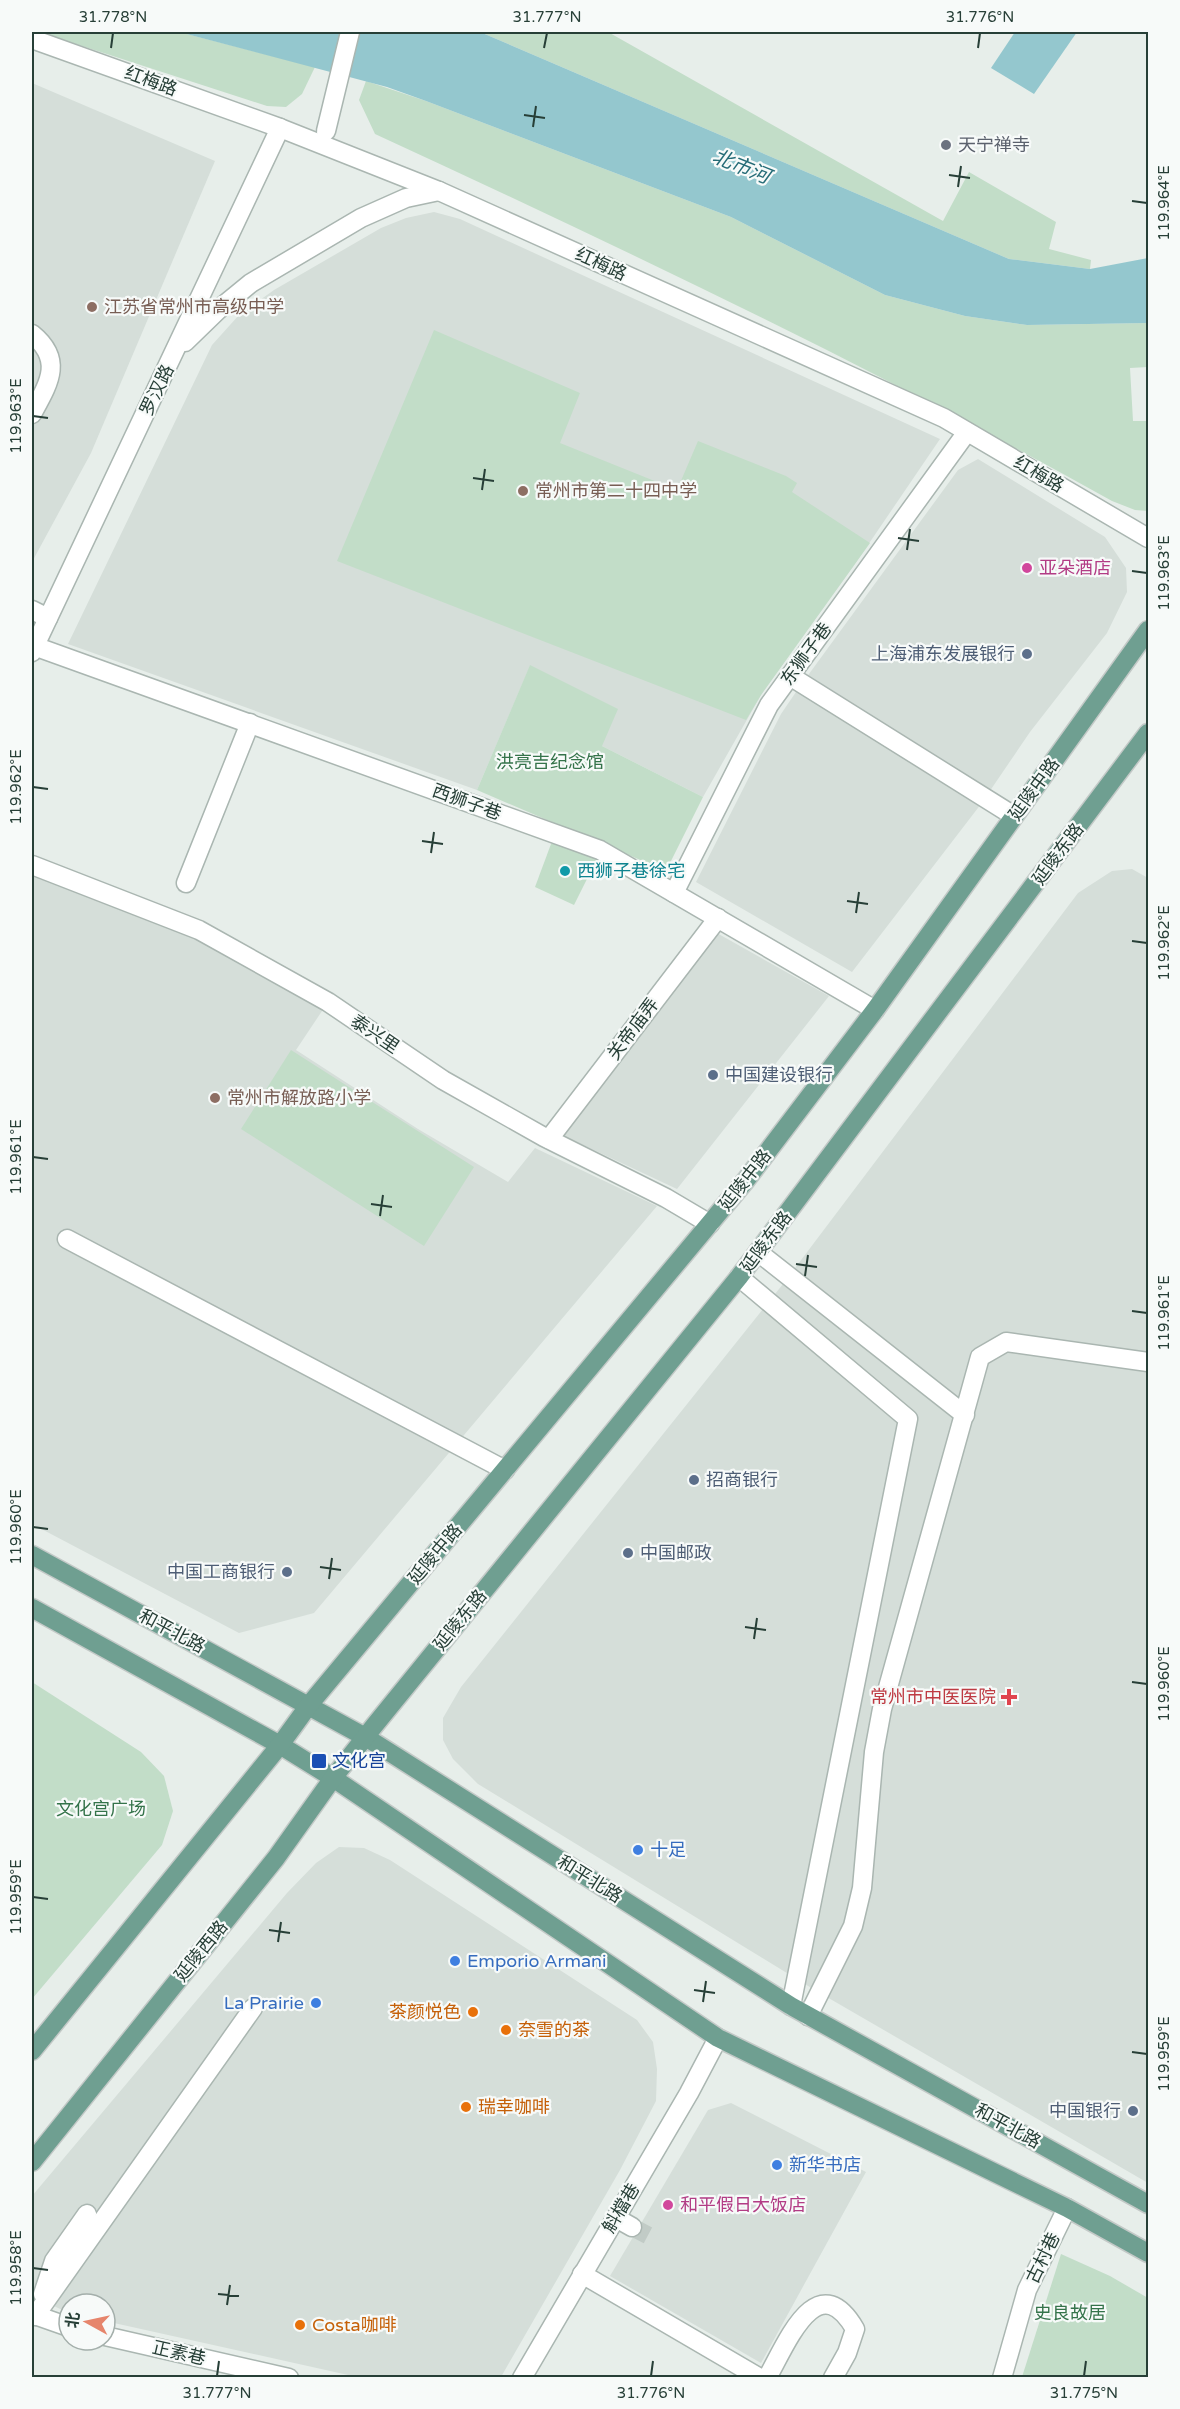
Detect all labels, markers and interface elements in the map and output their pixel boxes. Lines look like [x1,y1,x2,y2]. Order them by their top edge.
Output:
text: 31.778°N [79,8,147,26]
text: 31.777°N [513,8,581,26]
text: 31.776°N [946,8,1014,26]
street label: 红梅路 [122,61,180,101]
place label: 天宁禅寺 [958,134,1030,156]
marker: 天宁禅寺 [939,138,953,152]
water label: 北市河 [709,145,777,191]
text: 119.964°E [1155,165,1173,241]
street label: 红梅路 [572,243,630,285]
place label: 江苏省常州市高级中学 [104,296,284,318]
marker: 江苏省常州市高级中学 [85,300,99,314]
street label: 罗汉路 [135,361,179,419]
text: 119.963°E [7,378,25,454]
street label: 红梅路 [1010,451,1068,497]
place label: 常州市第二十四中学 [535,480,697,502]
marker: 常州市第二十四中学 [516,484,530,498]
text: 119.963°E [1155,535,1173,611]
place label: 亚朵酒店 [1039,557,1111,579]
marker: 亚朵酒店 [1020,561,1034,575]
street label: 东狮子巷 [776,618,836,690]
place label: 上海浦东发展银行 [871,643,1015,665]
marker: 上海浦东发展银行 [1020,647,1034,661]
text: 119.962°E [7,749,25,825]
park label: 洪亮吉纪念馆 [496,751,604,773]
street label: 延陵中路 [1004,753,1064,825]
street label: 西狮子巷 [429,779,505,825]
street label: 延陵东路 [1028,819,1088,889]
place label: 西狮子巷徐宅 [577,860,685,882]
marker: 西狮子巷徐宅 [558,864,572,878]
text: 119.962°E [1155,905,1173,981]
street label: 关帝庙弄 [603,994,663,1064]
street label: 泰兴里 [346,1010,404,1058]
place label: 中国建设银行 [725,1064,833,1086]
marker: 中国建设银行 [706,1068,720,1082]
place label: 常州市解放路小学 [227,1087,371,1109]
marker: 常州市解放路小学 [208,1091,222,1105]
text: 119.961°E [7,1119,25,1195]
street label: 延陵中路 [714,1145,776,1215]
street label: 延陵东路 [736,1207,796,1277]
text: 119.961°E [1155,1275,1173,1351]
place label: 招商银行 [706,1469,778,1491]
marker: 招商银行 [687,1473,701,1487]
text: 119.960°E [7,1489,25,1565]
street label: 延陵中路 [403,1519,467,1589]
place label: 中国邮政 [640,1542,712,1564]
marker: 中国邮政 [621,1546,635,1560]
place label: 中国工商银行 [167,1561,275,1583]
marker: 中国工商银行 [280,1565,294,1579]
street label: 延陵东路 [429,1585,491,1655]
street label: 和平北路 [135,1604,209,1658]
text: 119.960°E [1155,1646,1173,1722]
place label: 常州市中医医院 [870,1686,996,1708]
marker: 常州市中医医院 [1000,1688,1018,1706]
place label: 文化宫 [332,1750,386,1772]
marker: 文化宫 [310,1752,328,1770]
park label: 文化宫广场 [56,1798,146,1820]
place label: 十足 [650,1839,686,1861]
marker: 十足 [631,1843,645,1857]
street label: 和平北路 [554,1851,626,1907]
text: 119.959°E [7,1859,25,1935]
street label: 延陵西路 [170,1916,232,1986]
place label: Emporio Armani [467,1950,606,1972]
marker: Emporio Armani [448,1954,462,1968]
place label: La Prairie [224,1992,304,2014]
marker: La Prairie [309,1996,323,2010]
place label: 茶颜悦色 [389,2001,461,2023]
marker: 茶颜悦色 [466,2005,480,2019]
text: 119.959°E [1155,2016,1173,2092]
place label: 奈雪的茶 [518,2019,590,2041]
marker: 奈雪的茶 [499,2023,513,2037]
place label: 瑞幸咖啡 [478,2096,550,2118]
street label: 和平北路 [971,2099,1045,2153]
marker: 瑞幸咖啡 [459,2100,473,2114]
place label: 中国银行 [1049,2100,1121,2122]
marker: 中国银行 [1126,2104,1140,2118]
place label: 新华书店 [789,2154,861,2176]
marker: 新华书店 [770,2158,784,2172]
street label: 斛檔巷 [598,2179,644,2237]
place label: 和平假日大饭店 [680,2194,806,2216]
marker: 和平假日大饭店 [661,2198,675,2212]
street label: 古村巷 [1021,2229,1065,2287]
text: 119.958°E [7,2230,25,2306]
north arrow [57,2292,117,2352]
park label: 史良故居 [1034,2302,1106,2324]
text: 北 [62,2311,84,2329]
place label: Costa咖啡 [312,2314,397,2336]
marker: Costa咖啡 [293,2318,307,2332]
street label: 正素巷 [150,2336,208,2370]
text: 31.777°N [183,2384,251,2402]
text: 31.776°N [617,2384,685,2402]
text: 31.775°N [1050,2384,1118,2402]

